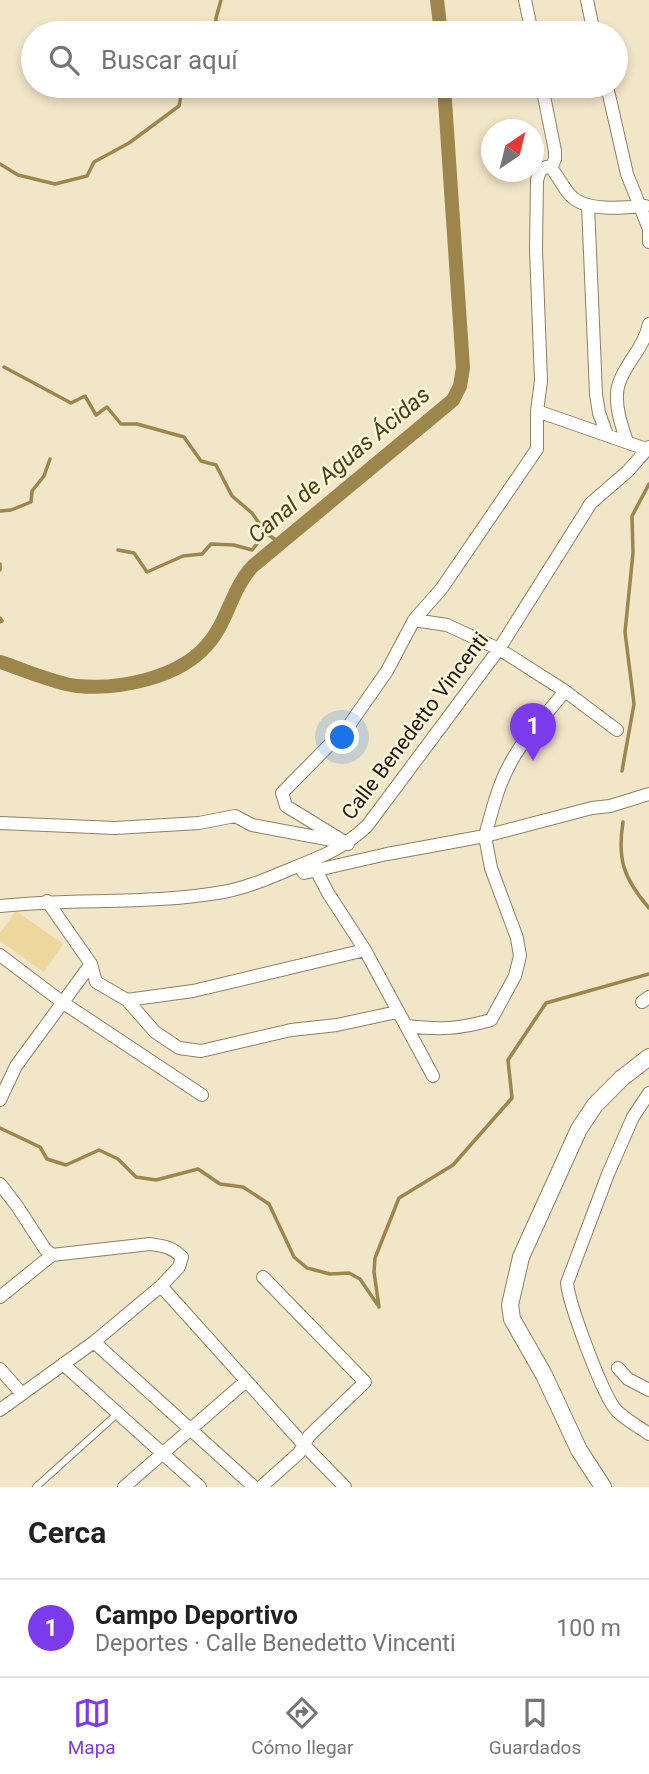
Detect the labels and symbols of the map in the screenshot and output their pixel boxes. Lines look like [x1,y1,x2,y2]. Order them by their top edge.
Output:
north arrow [481,119,544,182]
water label: Canal de Aguas Ácidas [242,380,435,549]
street label: Calle Benedetto Vincenti [337,628,493,824]
pin: 1 [510,703,556,761]
your location [325,720,359,754]

